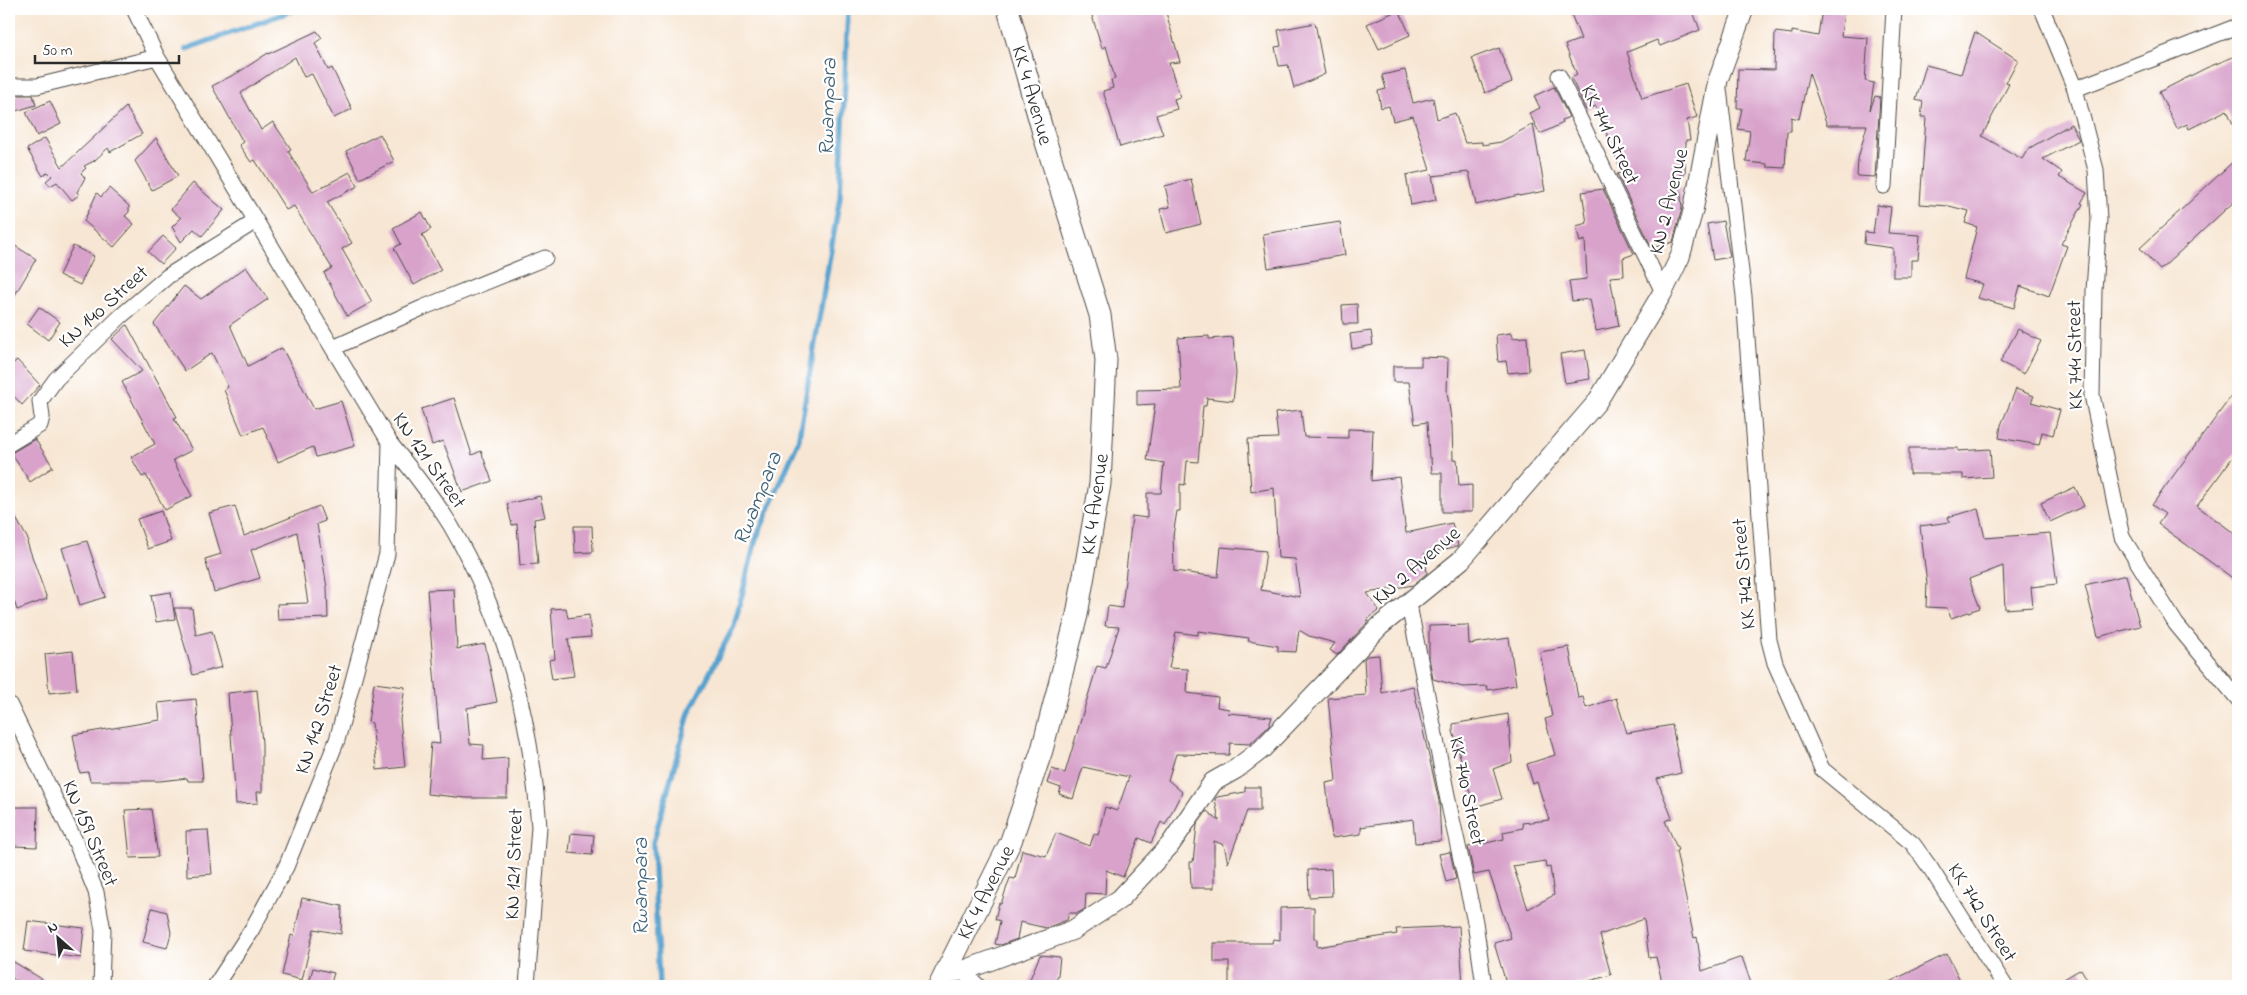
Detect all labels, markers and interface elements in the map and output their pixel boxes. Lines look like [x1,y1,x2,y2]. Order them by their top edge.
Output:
scale bar [35,32,179,64]
text: 50 m [42,40,73,62]
street label: KK 4 Avenue [1003,42,1060,149]
water label: Rwampara [811,56,847,157]
street label: KK 741 Street [1572,80,1646,190]
street label: KN 2 Avenue [1642,145,1698,258]
street label: KN 140 Street [53,259,156,356]
street label: KK 744 Street [2060,300,2092,410]
street label: KN 121 Street [384,407,473,515]
water label: Rwampara [726,447,792,551]
street label: KK 4 Avenue [1074,451,1118,557]
street label: KK 742 Street [1725,517,1765,631]
street label: KN 2 Avenue [1367,519,1468,613]
street label: KN 142 Street [288,661,352,778]
street label: KK 740 Street [1440,734,1492,848]
street label: KN 159 Street [53,776,125,892]
street label: KN 121 Street [498,808,532,920]
water label: Rwampara [626,837,658,936]
street label: KK 4 Avenue [950,840,1024,945]
street label: KK 742 Street [1939,858,2024,968]
north arrow [32,912,82,962]
text: N [44,916,62,939]

